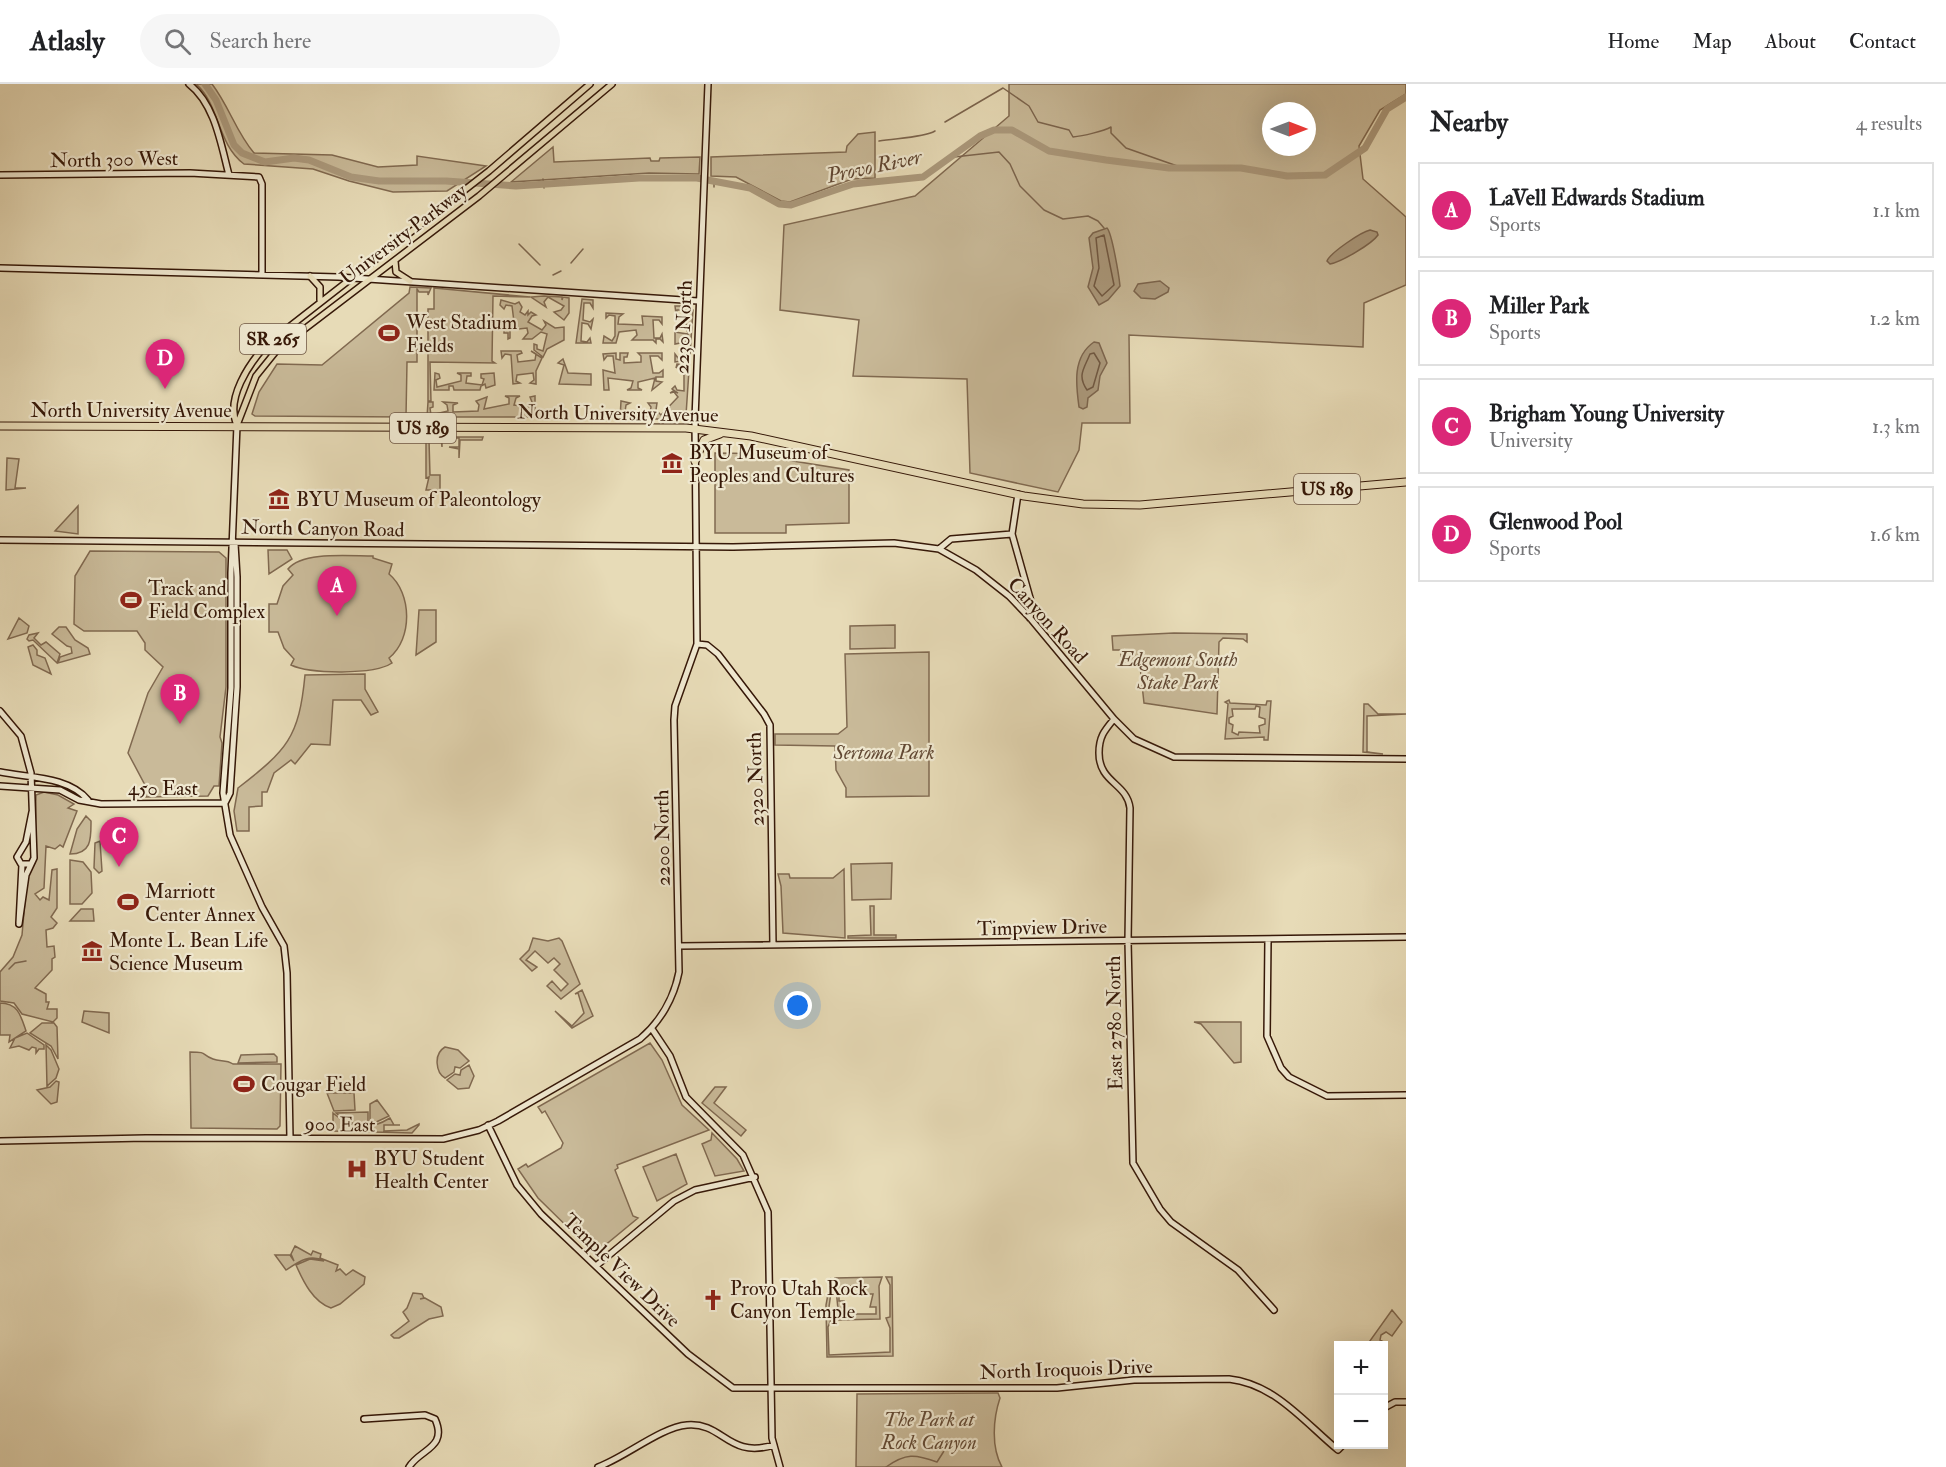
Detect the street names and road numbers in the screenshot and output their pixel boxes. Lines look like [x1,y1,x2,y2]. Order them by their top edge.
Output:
street label: North 300 West [50,146,179,173]
street label: University Parkway [335,178,473,290]
street label: 2230 North [669,279,698,374]
road number: SR 265 [240,324,306,354]
street label: North University Avenue [30,398,232,423]
street label: North University Avenue [517,399,719,428]
road number: US 189 [390,413,456,443]
road number: US 189 [1294,474,1360,504]
street label: North Canyon Road [241,515,405,542]
street label: Canyon Road [1002,572,1093,669]
street label: 2320 North [741,731,770,826]
street label: 450 East [128,776,198,801]
street label: 2200 North [649,789,676,886]
street label: Timpview Drive [977,914,1107,942]
street label: East 2780 North [1101,955,1128,1091]
street label: 900 East [302,1111,376,1138]
street label: Temple View Drive [557,1208,686,1333]
street label: North Iroquois Drive [979,1354,1153,1385]

